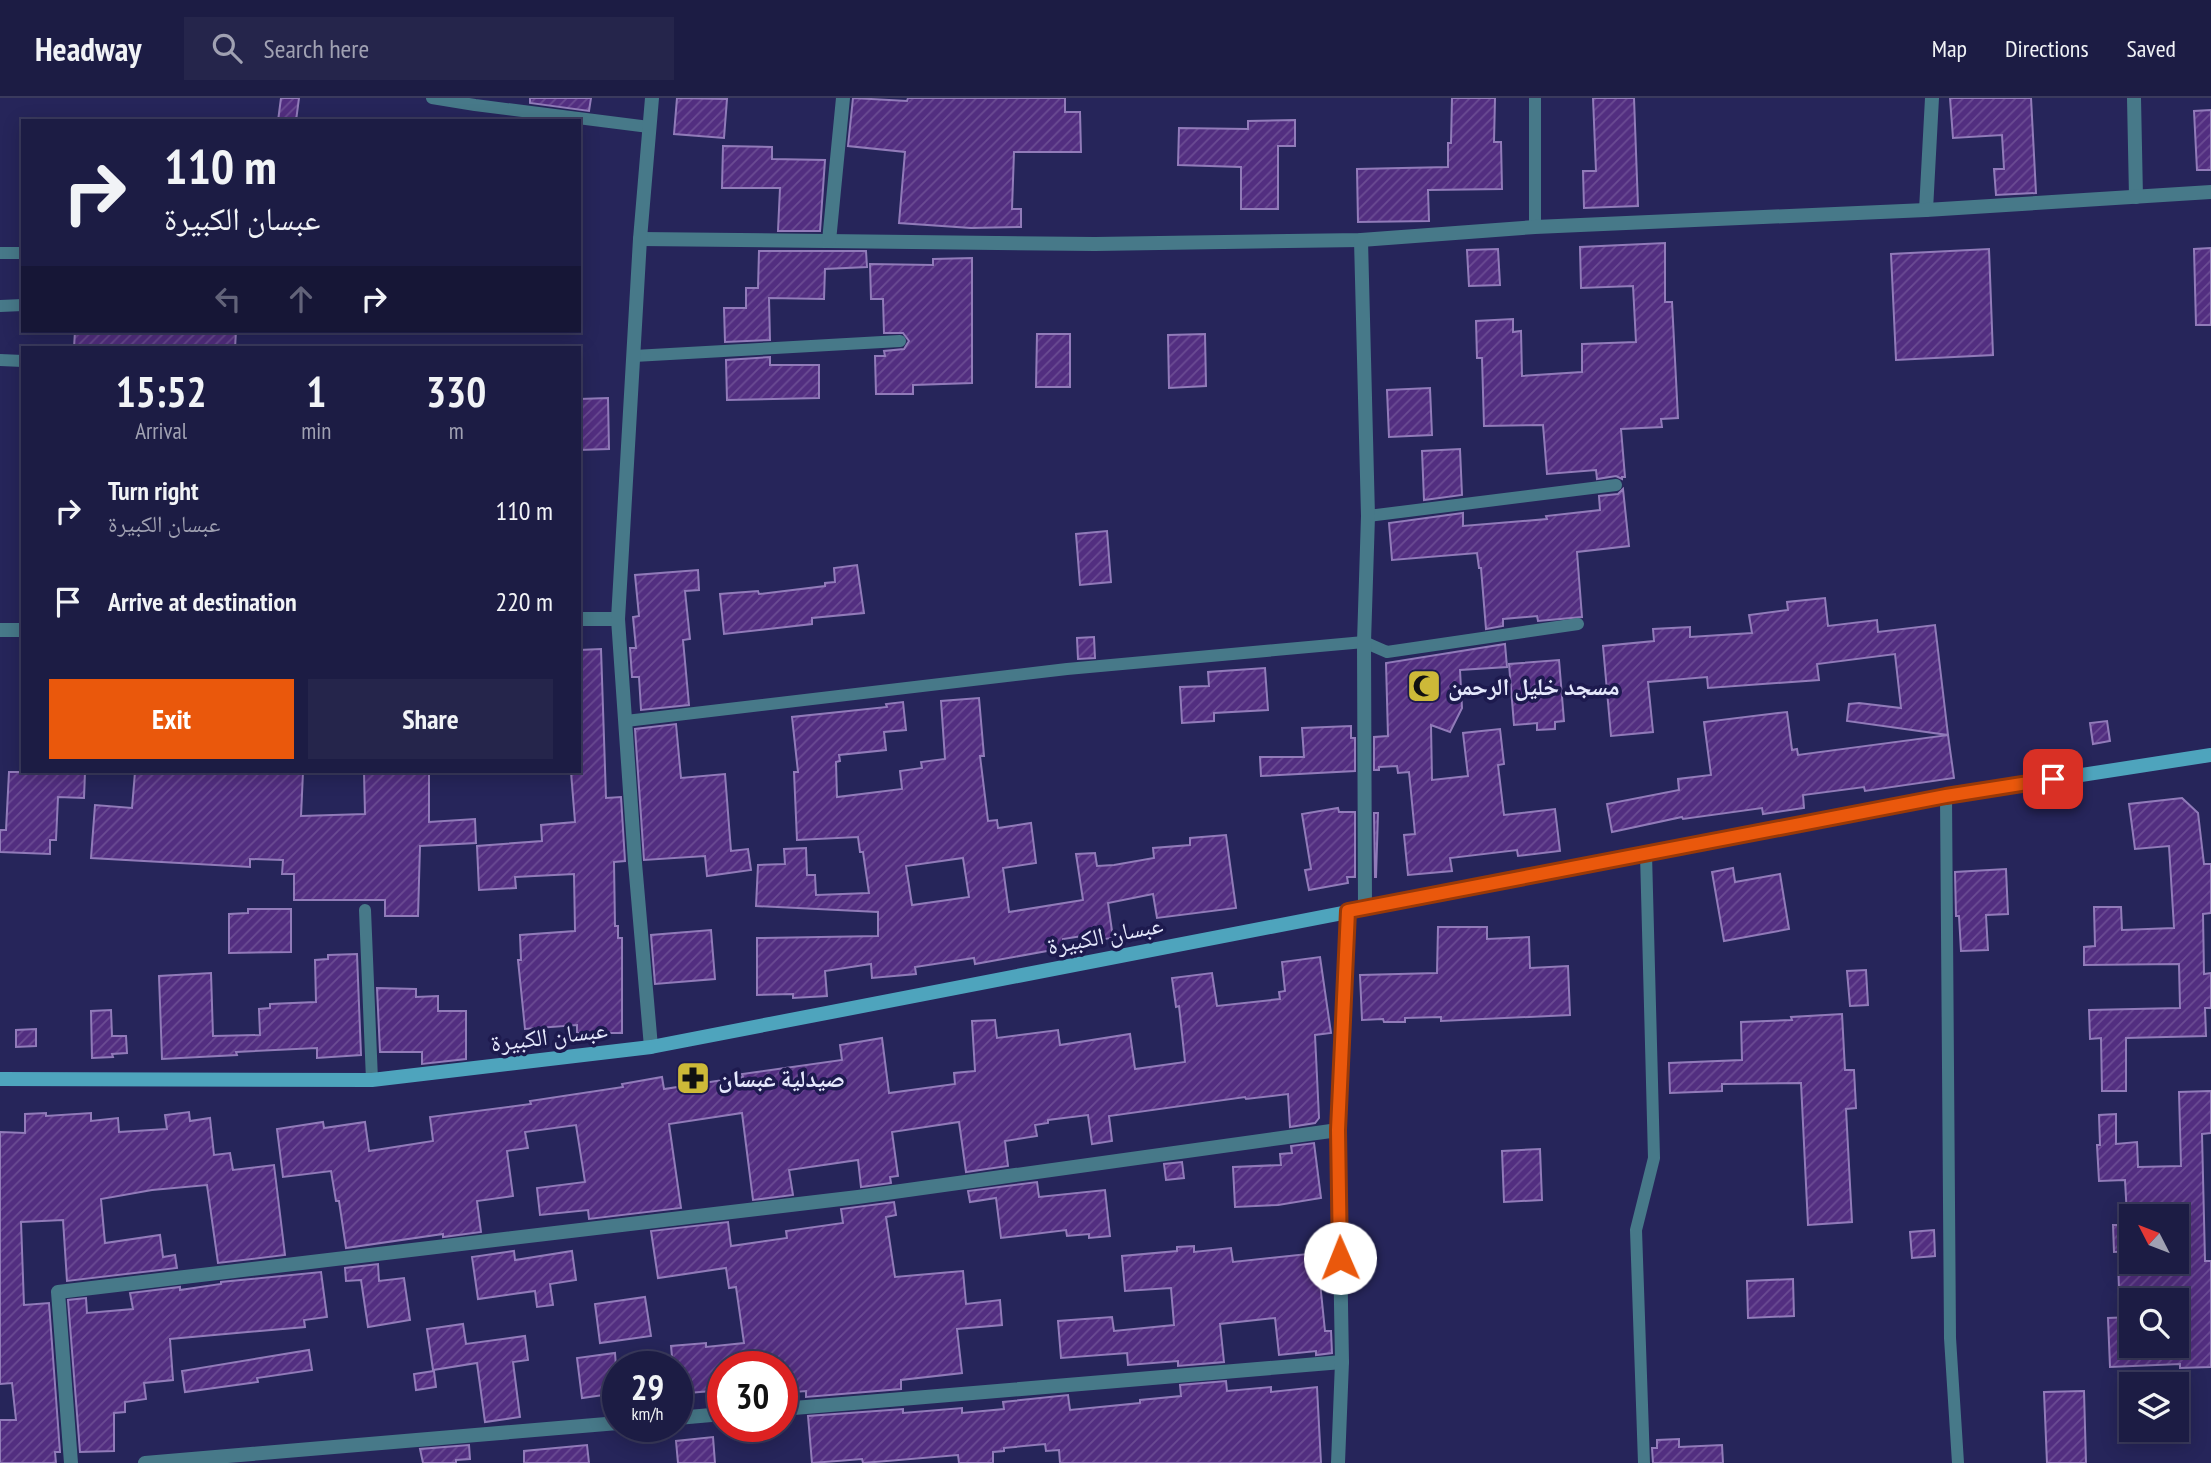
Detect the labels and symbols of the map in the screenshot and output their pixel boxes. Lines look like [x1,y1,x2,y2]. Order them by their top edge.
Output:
mosque icon: مسجد خليل الرحمن [1405,667,1443,705]
place label: مسجد خليل الرحمن [1448,671,1620,702]
pin [2023,749,2083,809]
street label: عبسان الكبيرة [1045,909,1165,961]
street label: عبسان الكبيرة [489,1013,609,1059]
pharmacy icon: صيدلية عبسان [674,1059,712,1097]
place label: صيدلية عبسان [718,1063,845,1094]
north arrow [2119,1204,2189,1274]
position arrow [1303,1221,1377,1295]
speed limit sign: 30 [707,1351,798,1442]

